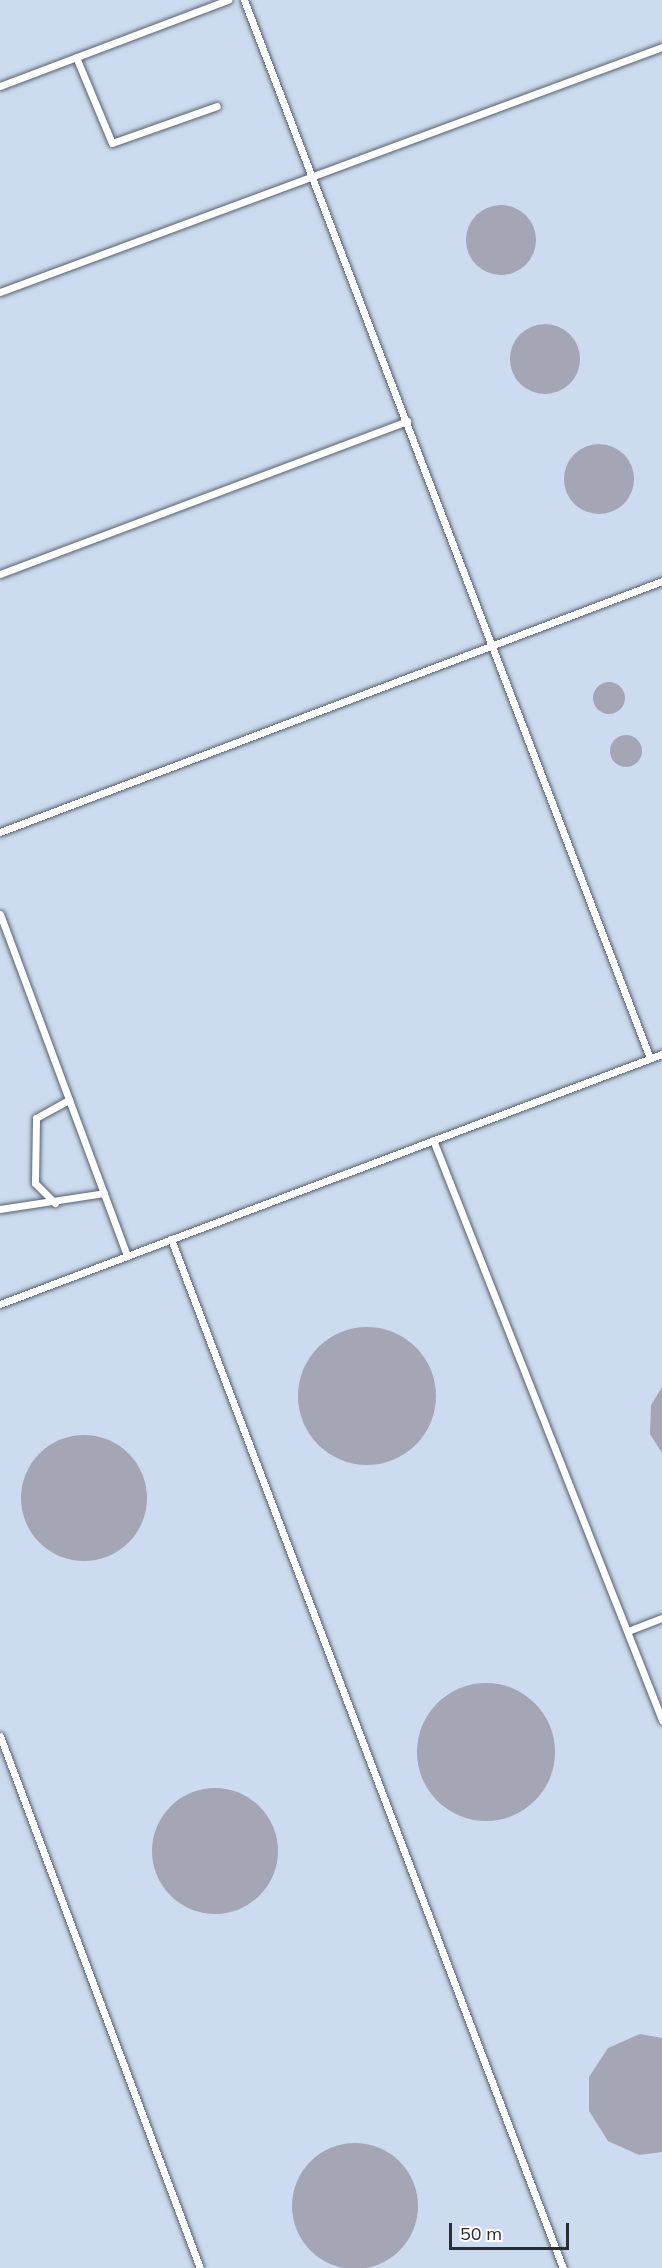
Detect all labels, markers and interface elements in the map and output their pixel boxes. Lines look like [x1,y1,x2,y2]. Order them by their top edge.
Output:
scale bar [452,2211,572,2249]
text: 50 m [460,2222,502,2245]

